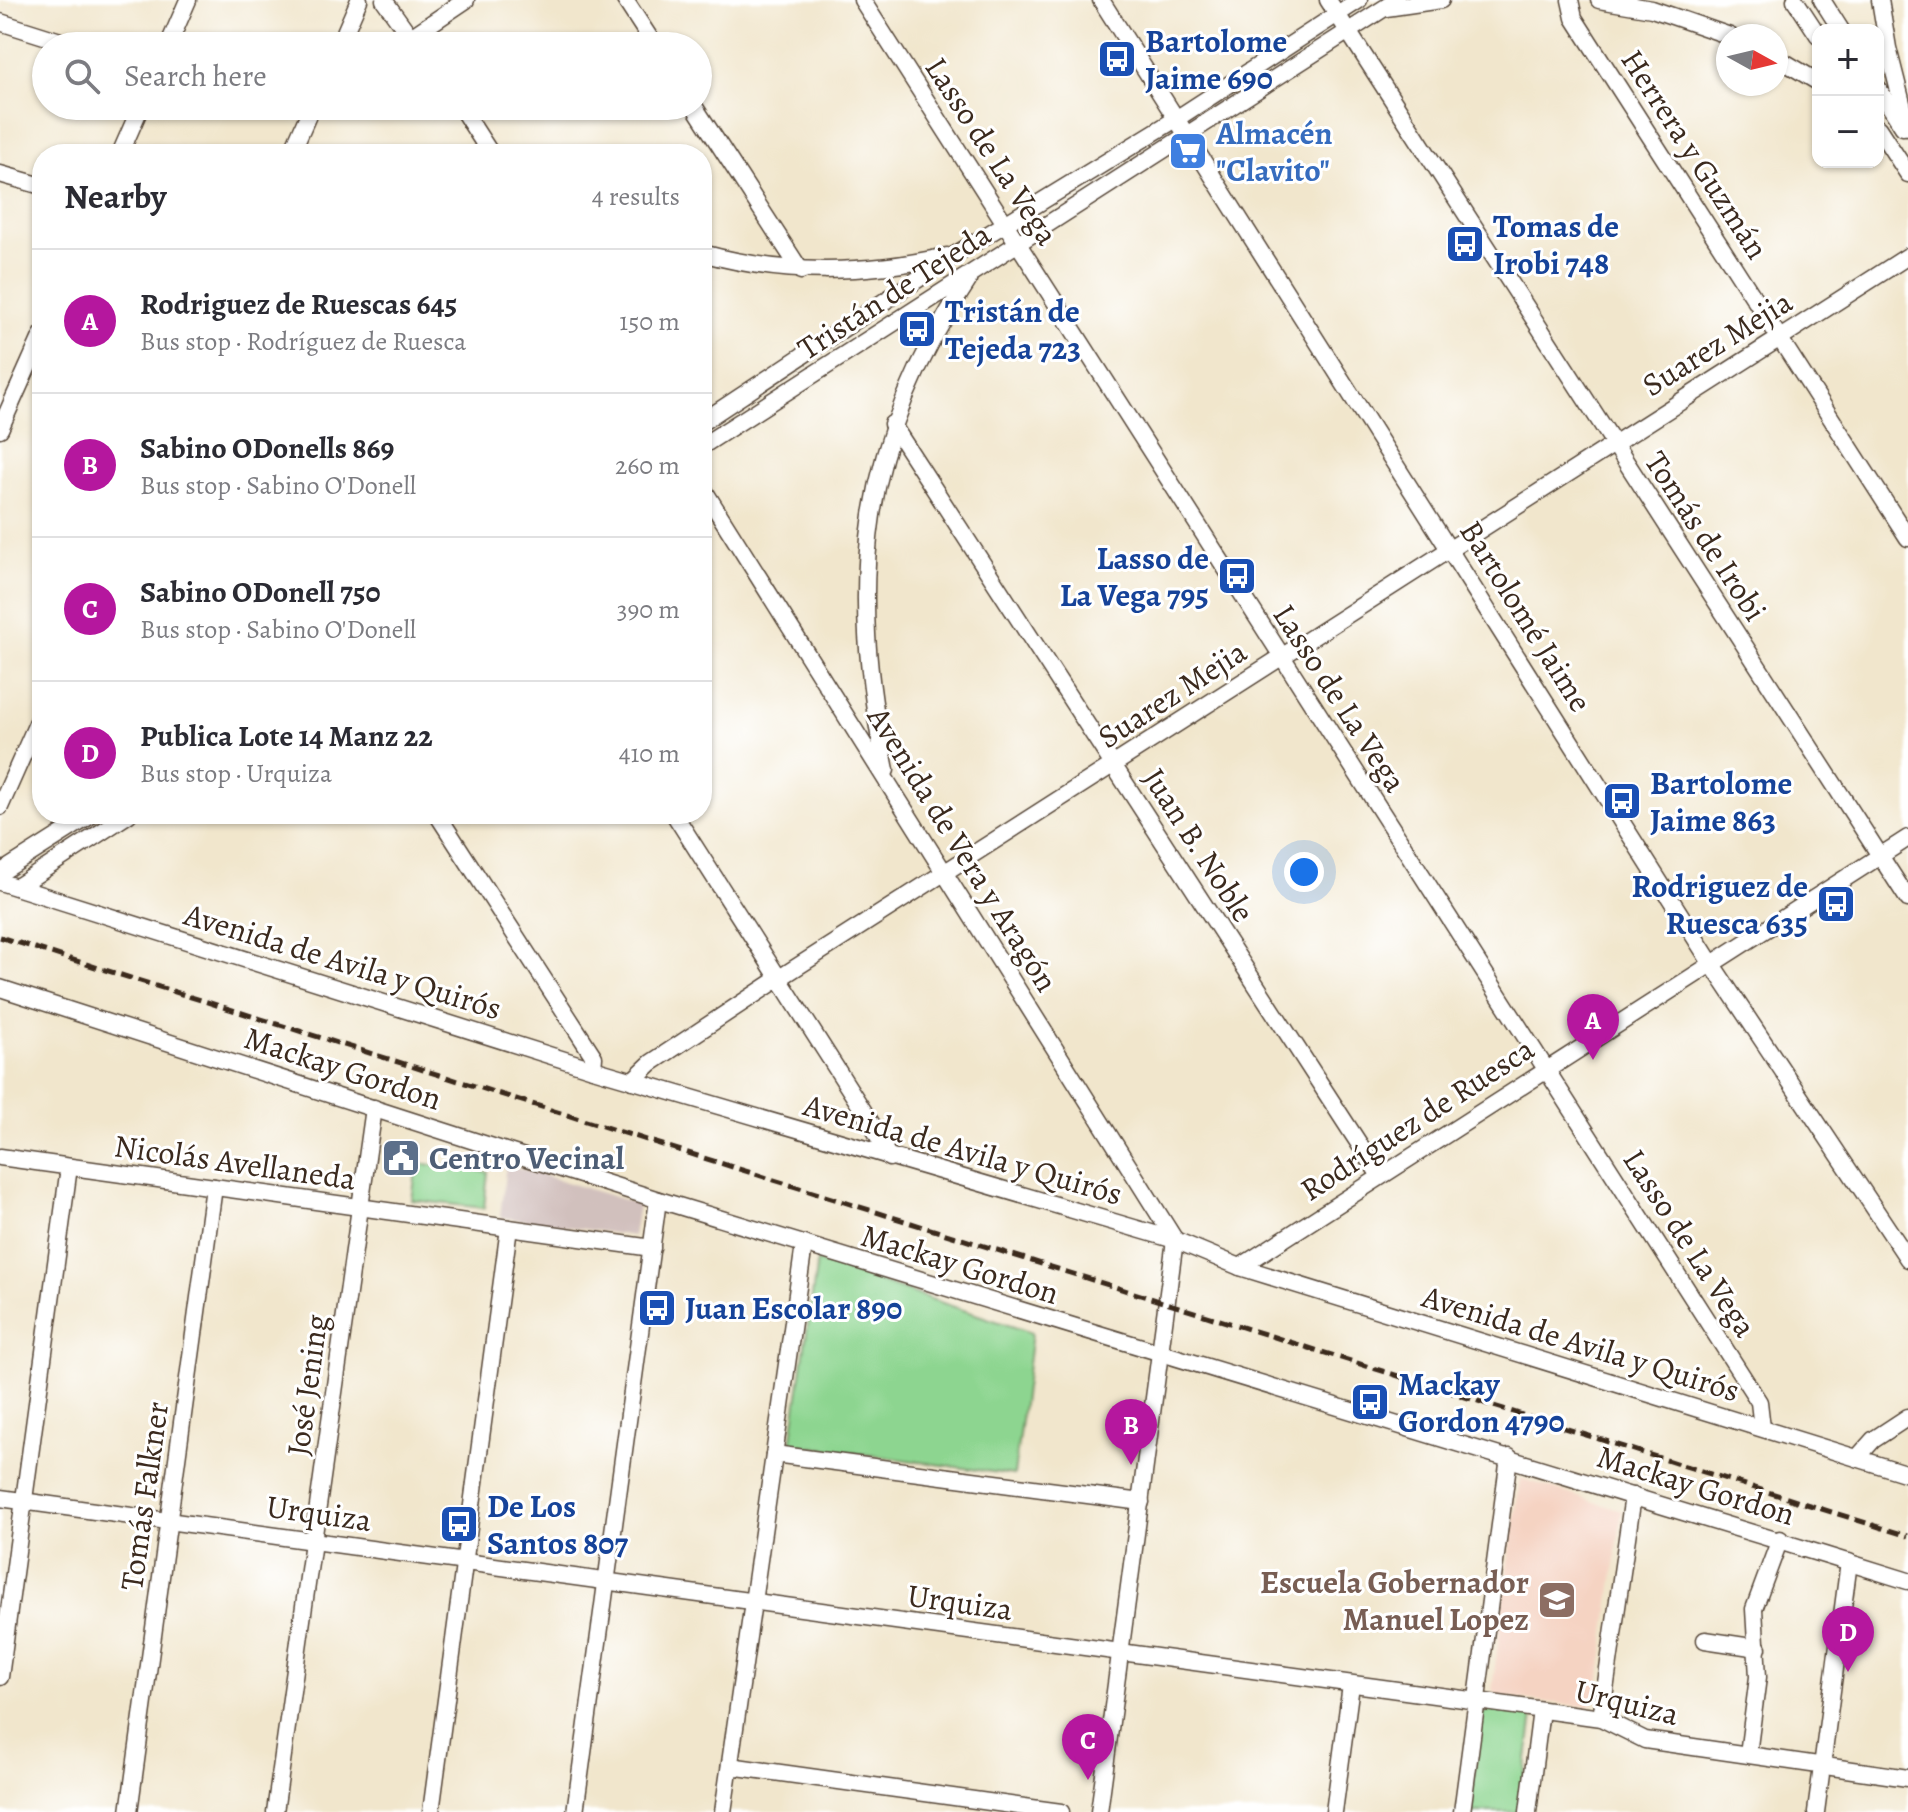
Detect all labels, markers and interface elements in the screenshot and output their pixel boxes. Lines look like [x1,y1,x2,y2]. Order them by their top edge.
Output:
place label: Bartolome Jaime 690 [1145,19,1287,100]
north arrow [1716,24,1788,96]
map controls [1812,24,1884,168]
button: + [1812,24,1884,96]
search box [32,32,712,120]
bus stop icon: Bartolome Jaime 690 [1096,38,1138,80]
street label: Herrera y Guzmán [1611,41,1779,267]
street label: Lasso de La Vega [915,48,1069,254]
icon: search [60,54,104,98]
text: Search here [124,56,267,96]
button: − [1812,96,1884,168]
place label: Almacén "Clavito" [1215,111,1333,192]
supermarket icon: Almacén "Clavito" [1167,130,1209,172]
text: Nearby [64,173,167,220]
text: 4 results [592,179,680,214]
place label: Tomas de Irobi 748 [1493,204,1619,285]
street label: Tristán de Tejeda [789,212,999,370]
bus stop icon: Tomas de Irobi 748 [1444,223,1486,265]
street label: Suarez Mejia [1634,279,1800,407]
text: Rodriguez de Ruescas 645 [140,284,457,324]
place label: Tristán de Tejeda 723 [945,289,1081,370]
text: A [82,304,98,339]
text: 150 m [619,304,680,339]
bus stop icon: Tristán de Tejeda 723 [896,308,938,350]
text: Bus stop · Rodríguez de Ruesca [140,324,466,359]
text: Sabino ODonells 869 [140,428,394,468]
street label: Tomás de Irobi [1635,442,1777,630]
text: B [82,448,98,483]
text: 260 m [615,448,680,483]
text: Bus stop · Sabino O'Donell [140,468,416,503]
street label: Bartolomé Jaime [1450,512,1602,720]
place label: Lasso de La Vega 795 [1060,536,1209,617]
bus stop icon: Lasso de La Vega 795 [1216,555,1258,597]
text: Sabino ODonell 750 [140,572,381,612]
text: C [82,592,98,627]
text: 390 m [617,592,680,627]
street label: Lasso de La Vega [1263,595,1417,801]
text: Bus stop · Sabino O'Donell [140,612,416,647]
street label: Suarez Mejia [1089,629,1255,759]
street label: Avenida de Vera y Aragón [857,697,1069,1000]
text: Publica Lote 14 Manz 22 [140,716,433,756]
text: D [81,736,99,771]
text: 410 m [619,736,680,771]
text: Bus stop · Urquiza [140,756,332,791]
street label: Juan B. Noble [1133,759,1265,931]
place label: Bartolome Jaime 863 [1650,761,1792,842]
bus stop icon: Bartolome Jaime 863 [1601,780,1643,822]
your location [1284,852,1324,892]
place label: Rodriguez de Ruesca 635 [1631,864,1808,945]
bus stop icon: Rodriguez de Ruesca 635 [1815,883,1857,925]
street label: Avenida de Avila y Quirós [178,892,507,1030]
pin: A [1567,994,1619,1060]
street label: Mackay Gordon [239,1015,447,1121]
street label: Rodríguez de Ruesca [1291,1027,1543,1211]
street label: Avenida de Avila y Quirós [798,1082,1127,1216]
street label: Nicolás Avellaneda [111,1123,359,1201]
place label: Centro Vecinal [429,1136,625,1180]
public building icon: Centro Vecinal [380,1137,422,1179]
street label: Lasso de La Vega [1613,1140,1767,1346]
street label: Mackay Gordon [856,1213,1064,1315]
street label: Avenida de Avila y Quirós [1416,1274,1745,1412]
place label: Juan Escolar 890 [685,1286,902,1330]
bus stop icon: Juan Escolar 890 [636,1287,678,1329]
street label: José Jening [275,1311,339,1459]
place label: Mackay Gordon 4790 [1398,1362,1565,1443]
bus stop icon: Mackay Gordon 4790 [1349,1381,1391,1423]
street label: Tomás Falkner [109,1399,179,1593]
pin: B [1105,1399,1157,1465]
street label: Mackay Gordon [1592,1434,1800,1536]
street label: Urquiza [264,1484,374,1542]
place label: De Los Santos 807 [487,1484,628,1565]
bus stop icon: De Los Santos 807 [438,1503,480,1545]
place label: Escuela Gobernador Manuel Lopez [1260,1560,1529,1641]
street label: Urquiza [905,1573,1015,1631]
school or university icon: Escuela Gobernador Manuel Lopez [1536,1579,1578,1621]
pin: D [1822,1606,1874,1672]
street label: Urquiza [1570,1668,1684,1736]
pin: C [1062,1714,1114,1780]

